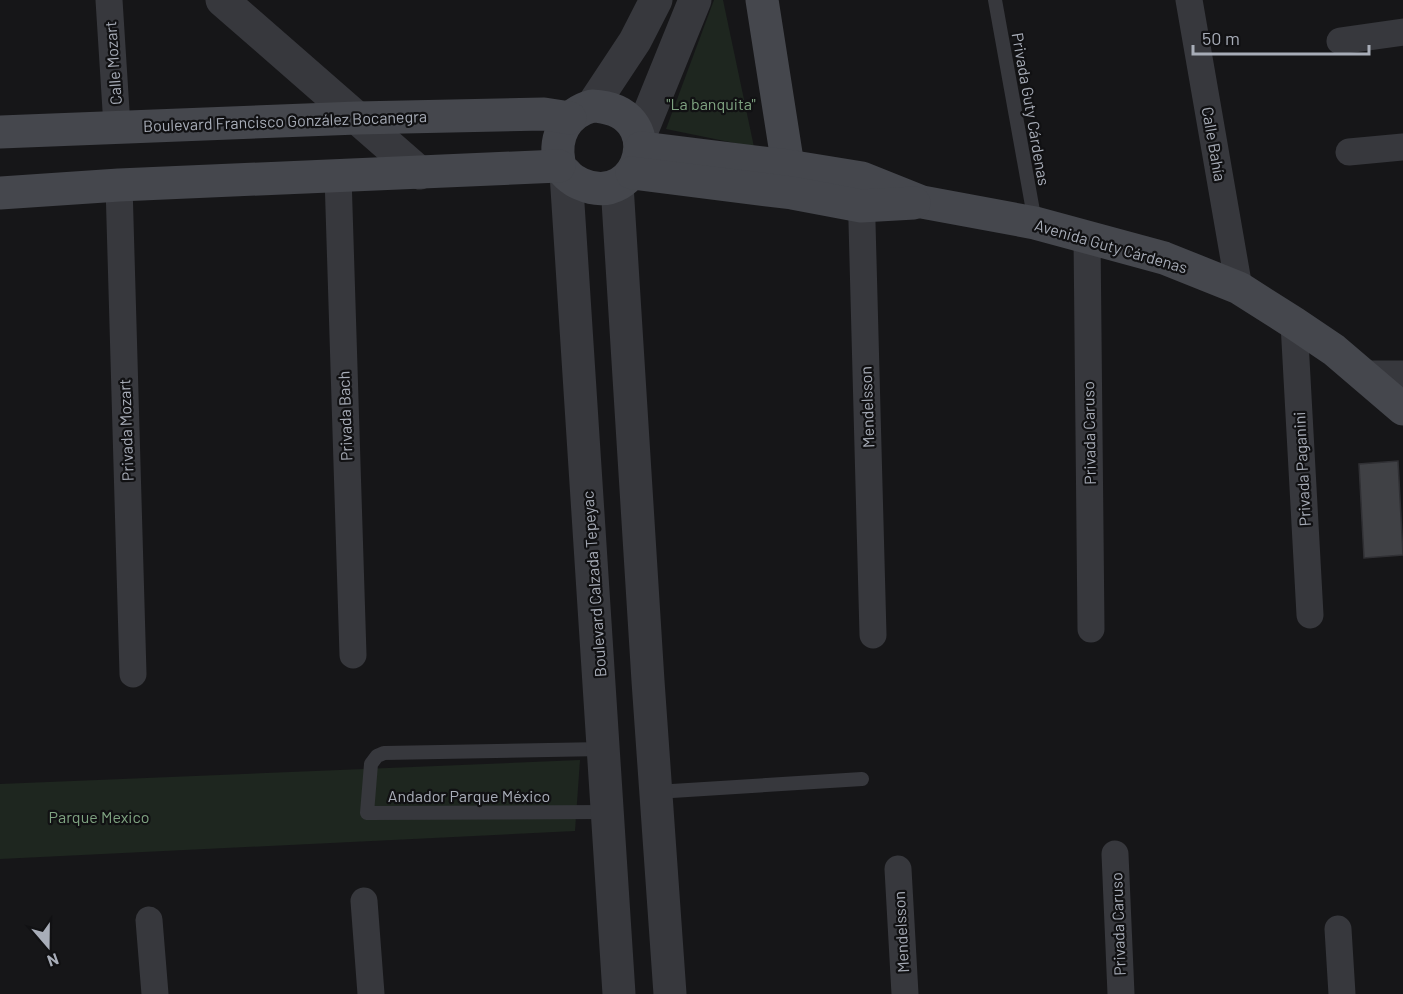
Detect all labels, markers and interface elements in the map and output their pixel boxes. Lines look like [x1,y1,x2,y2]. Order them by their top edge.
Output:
scale bar [1193,18,1368,56]
street label: Calle Mozart [100,20,125,106]
text: 50 m [1202,27,1240,49]
street label: Privada Guty Cárdenas [1009,31,1054,187]
park label: "La banquita" [666,94,756,113]
street label: Calle Bahía [1199,105,1230,183]
street label: Boulevard Francisco González Bocanegra [143,106,427,135]
street label: Avenida Guty Cárdenas [1033,215,1190,276]
street label: Mendelsson [856,366,877,448]
street label: Privada Bach [333,371,356,461]
street label: Privada Mozart [114,379,137,482]
street label: Privada Caruso [1078,381,1099,485]
street label: Privada Paganini [1289,411,1314,527]
street label: Boulevard Calzada Tepeyac [578,490,609,678]
street label: Andador Parque México [388,786,550,805]
park label: Parque Mexico [49,807,149,826]
street label: Privada Caruso [1106,872,1129,976]
street label: Mendelsson [889,891,912,973]
north arrow [18,916,78,976]
text: N [45,950,62,971]

